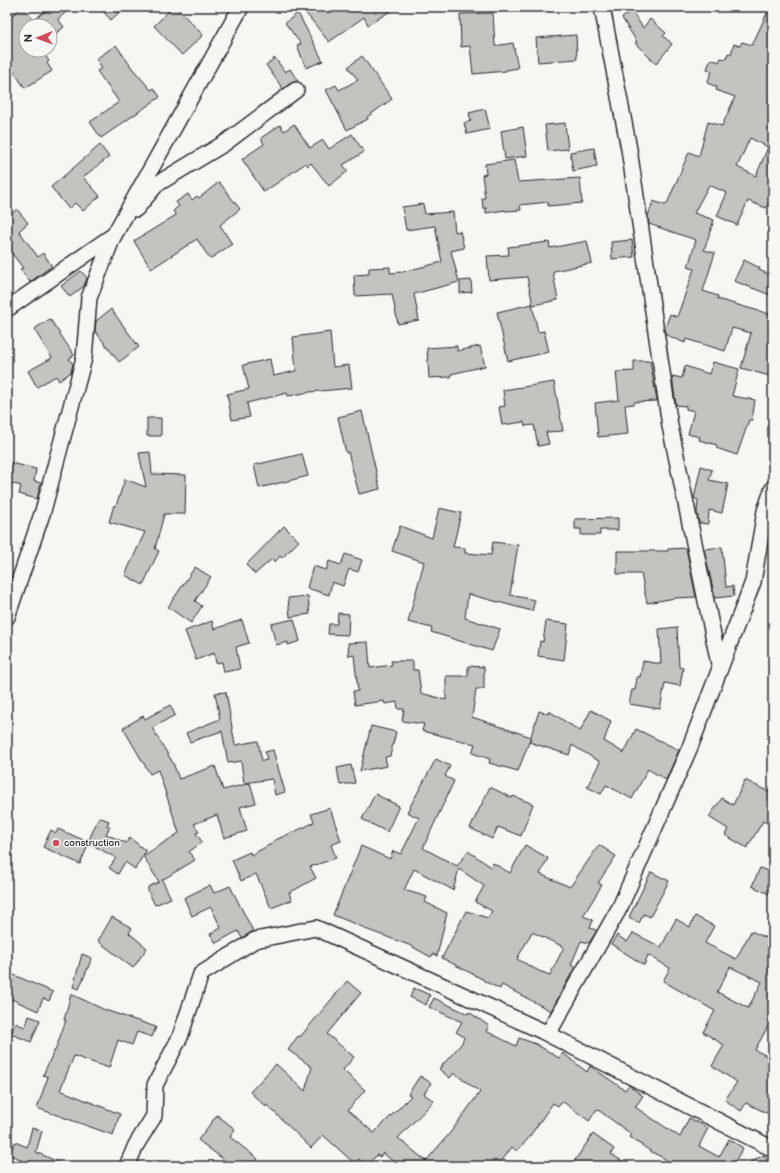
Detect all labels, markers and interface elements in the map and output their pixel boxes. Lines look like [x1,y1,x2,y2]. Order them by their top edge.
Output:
north arrow [18,18,58,58]
text: N [22,34,35,42]
place label: construction [64,837,120,849]
marker: construction [51,838,61,848]

